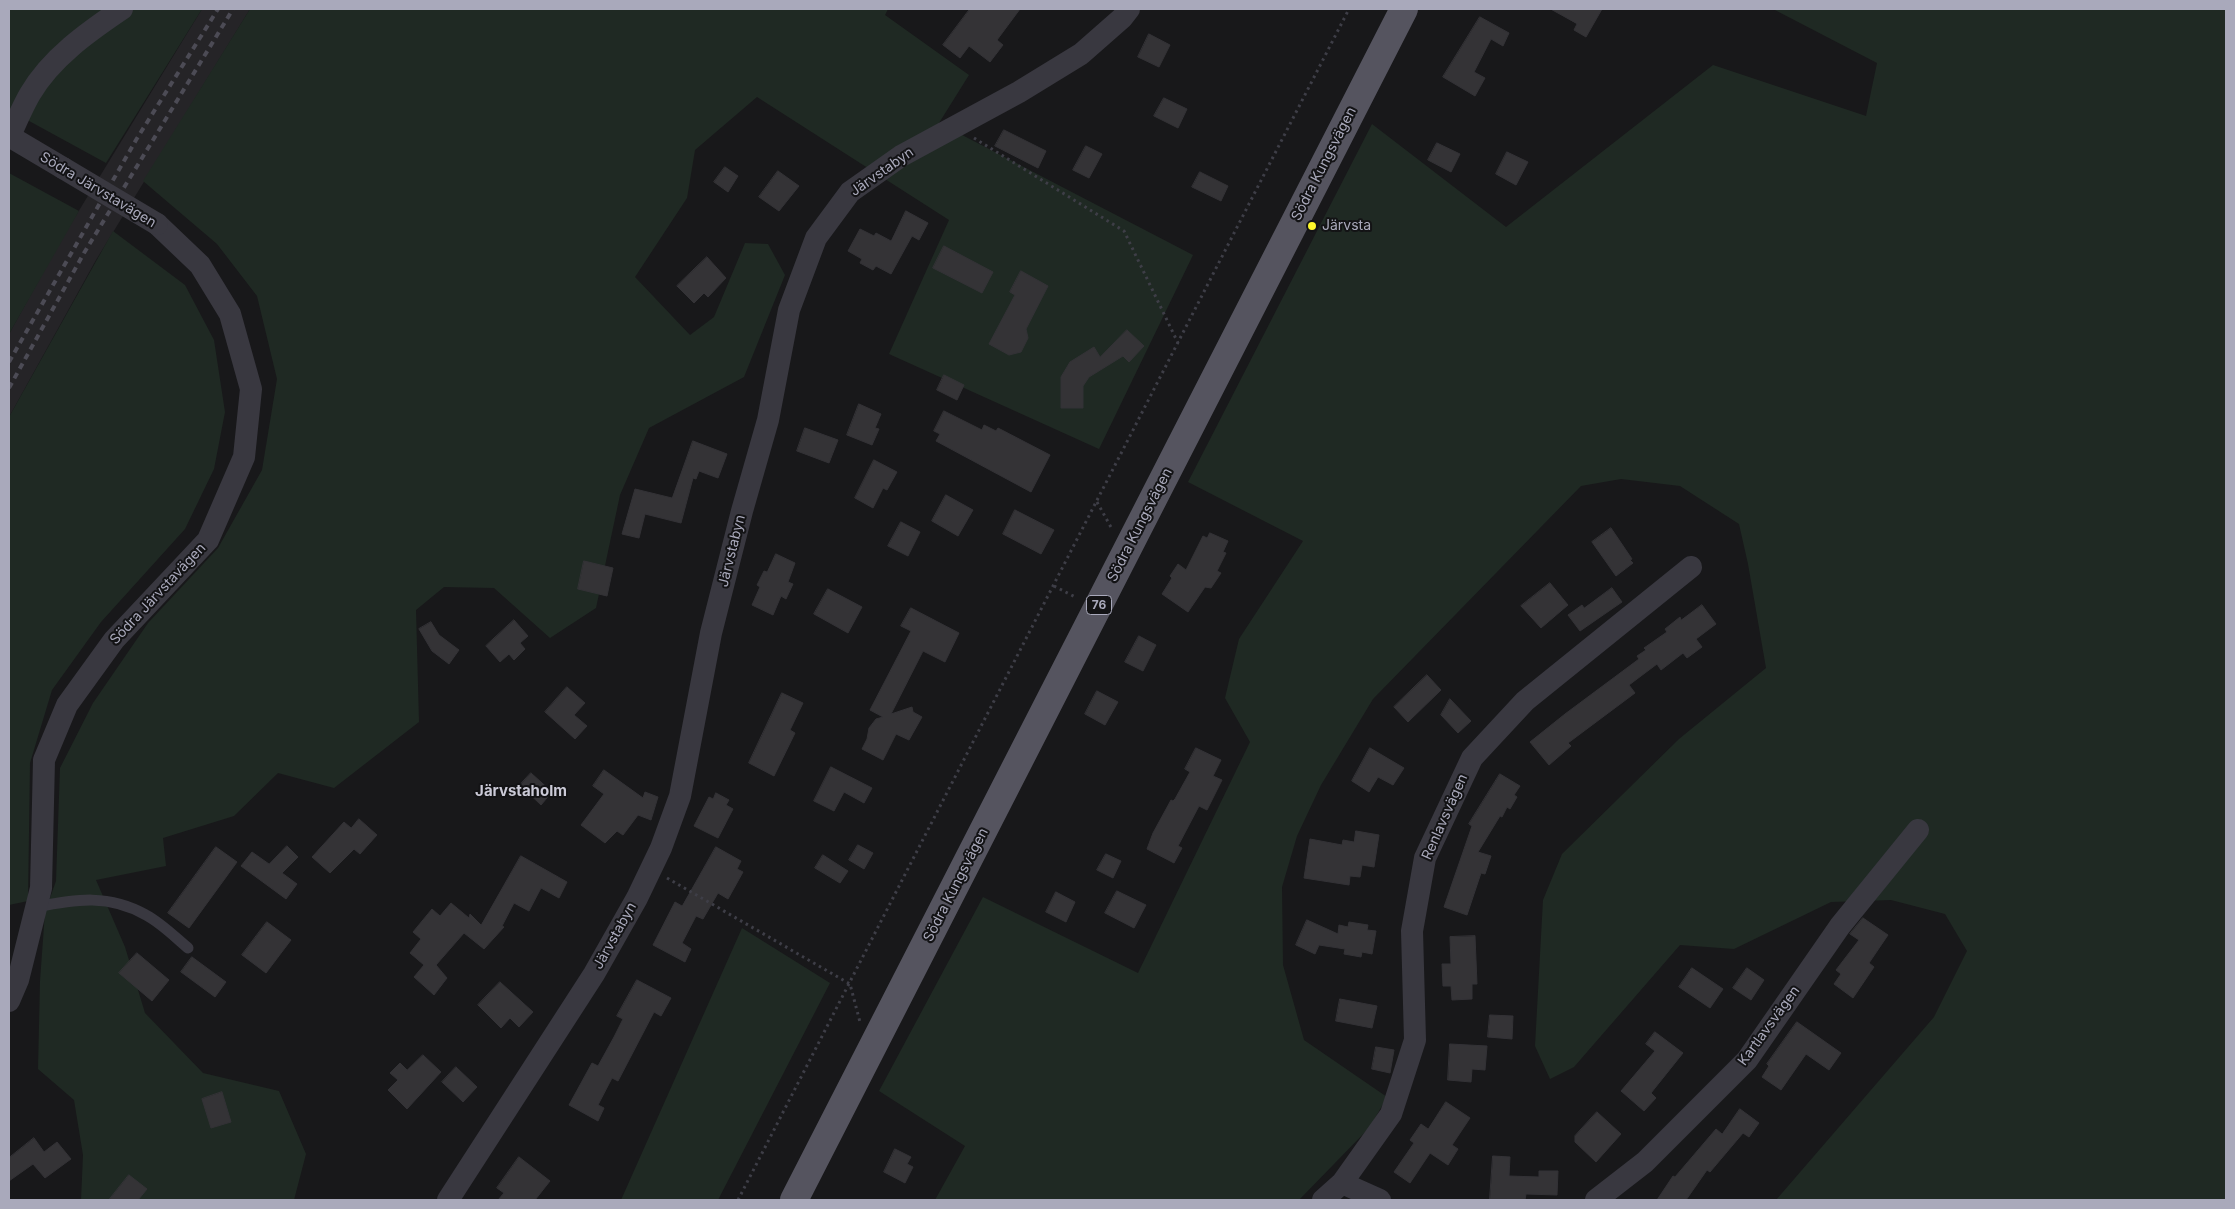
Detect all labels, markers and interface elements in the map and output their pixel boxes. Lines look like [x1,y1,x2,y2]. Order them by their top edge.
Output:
street label: Södra Kungsvägen [1288,104,1360,224]
street label: Järvstabyn [847,144,917,200]
street label: Södra Järvstavägen [37,149,159,231]
place label: Järvsta [1322,218,1371,234]
marker: Järvsta [1306,220,1318,232]
street label: Södra Kungsvägen [1104,465,1176,585]
street label: Järvstabyn [715,513,749,589]
street label: Södra Järvstavägen [107,540,209,648]
road number: 76 [1086,596,1112,614]
street label: Renlavsvägen [1419,771,1471,863]
district label: Järvstaholm [475,782,567,800]
street label: Södra Kungsvägen [920,825,992,945]
street label: Järvstabyn [590,900,640,972]
street label: Kartlavsvägen [1734,983,1804,1069]

